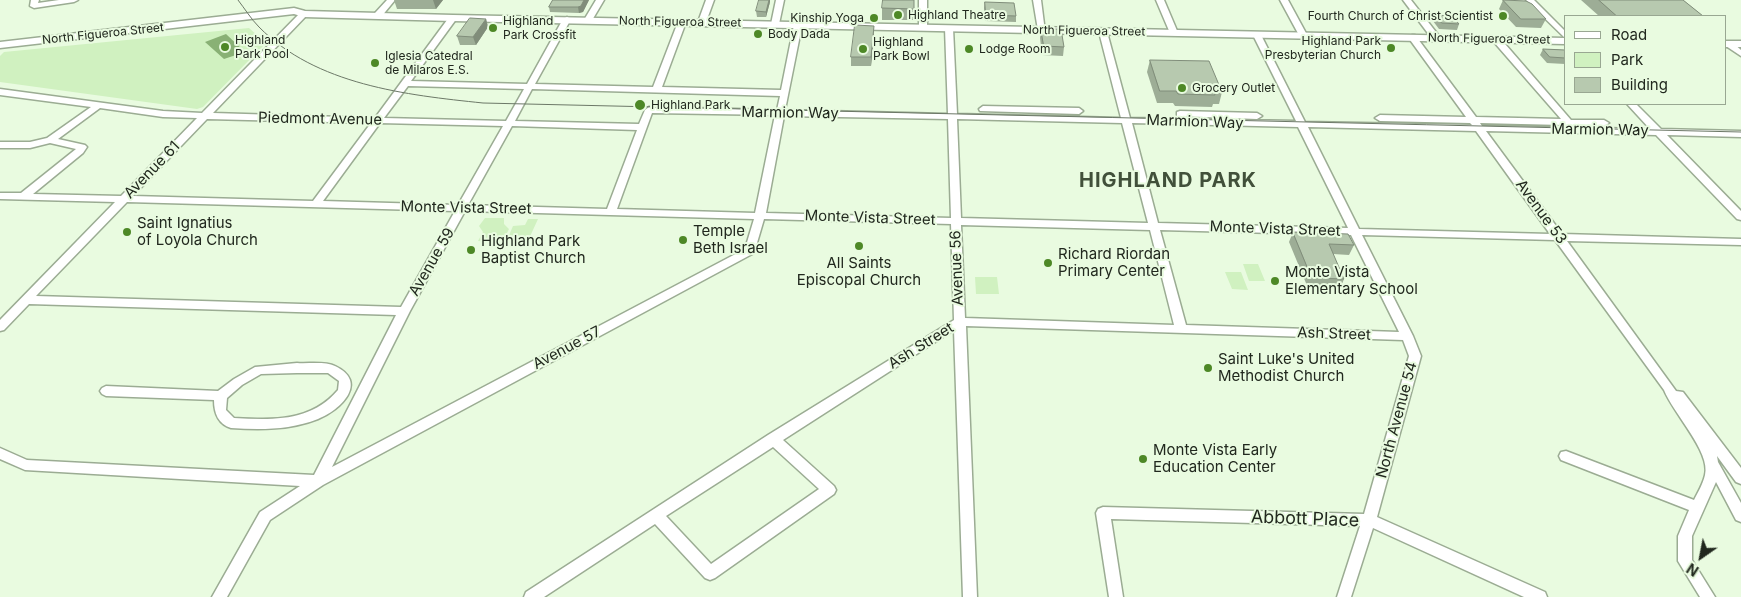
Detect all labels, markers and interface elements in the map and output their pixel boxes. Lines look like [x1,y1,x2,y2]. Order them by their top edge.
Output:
place label: Highland Theatre [908,8,1006,22]
marker: Highland Theatre [892,9,904,21]
place label: Fourth Church of Christ Scientist [1308,9,1493,23]
marker: Fourth Church of Christ Scientist [1497,10,1509,22]
place label: Kinship Yoga [790,11,864,25]
marker: Kinship Yoga [868,12,880,24]
place label: Highland Park Crossfit [503,14,576,42]
street label: North Figueroa Street [619,14,741,30]
legend [1564,15,1726,105]
street label: North Figueroa Street [41,20,165,48]
marker: Highland Park Crossfit [487,22,499,34]
street label: North Figueroa Street [1023,23,1145,39]
text: Road [1611,25,1647,44]
place label: Body Dada [768,27,830,41]
marker: Body Dada [752,28,764,40]
street label: North Figueroa Street [1428,31,1550,47]
place label: Highland Park Pool [235,33,289,61]
place label: Highland Park Presbyterian Church [1265,34,1381,62]
place label: Highland Park Bowl [873,35,930,63]
marker: Highland Park Pool [219,41,231,53]
place label: Lodge Room [979,42,1051,56]
marker: Highland Park Presbyterian Church [1385,42,1397,54]
marker: Highland Park Bowl [857,43,869,55]
marker: Lodge Room [963,43,975,55]
place label: Iglesia Catedral de Milaros E.S. [385,49,473,77]
text: Park [1611,50,1643,69]
marker: Iglesia Catedral de Milaros E.S. [369,57,381,69]
text: Building [1611,75,1668,94]
place label: Grocery Outlet [1192,81,1275,95]
marker: Grocery Outlet [1176,82,1188,94]
marker: Highland Park [633,98,647,112]
place label: Highland Park [651,98,730,112]
street label: Marmion Way [741,103,839,123]
street label: Piedmont Avenue [258,109,382,129]
street label: Marmion Way [1146,111,1244,133]
street label: Marmion Way [1551,120,1649,140]
street label: Avenue 61 [120,138,184,202]
district label: HIGHLAND PARK [1077,169,1259,193]
street label: Avenue 53 [1512,176,1570,248]
street label: Monte Vista Street [400,198,532,218]
street label: Monte Vista Street [804,207,936,229]
place label: Saint Ignatius of Loyola Church [137,214,258,249]
street label: Monte Vista Street [1209,218,1341,240]
place label: Temple Beth Israel [693,222,768,257]
street label: Avenue 59 [405,225,459,299]
marker: Saint Ignatius of Loyola Church [121,226,133,238]
street label: Avenue 56 [947,230,967,306]
place label: Highland Park Baptist Church [481,232,586,267]
marker: Temple Beth Israel [677,234,689,246]
marker: All Saints Episcopal Church [853,240,865,252]
marker: Highland Park Baptist Church [465,244,477,256]
place label: Richard Riordan Primary Center [1058,245,1170,280]
place label: All Saints Episcopal Church [797,254,921,289]
marker: Richard Riordan Primary Center [1042,257,1054,269]
place label: Monte Vista Elementary School [1285,263,1418,298]
marker: Monte Vista Elementary School [1269,275,1281,287]
street label: Ash Street [885,319,957,373]
street label: Avenue 57 [530,323,604,373]
street label: Ash Street [1297,324,1371,344]
place label: Saint Luke's United Methodist Church [1218,350,1354,385]
street label: North Avenue 54 [1373,360,1421,480]
marker: Saint Luke's United Methodist Church [1202,362,1214,374]
place label: Monte Vista Early Education Center [1153,441,1277,476]
marker: Monte Vista Early Education Center [1137,453,1149,465]
street label: Abbott Place [1250,506,1360,532]
north arrow [1676,532,1726,582]
text: N [1683,560,1702,580]

